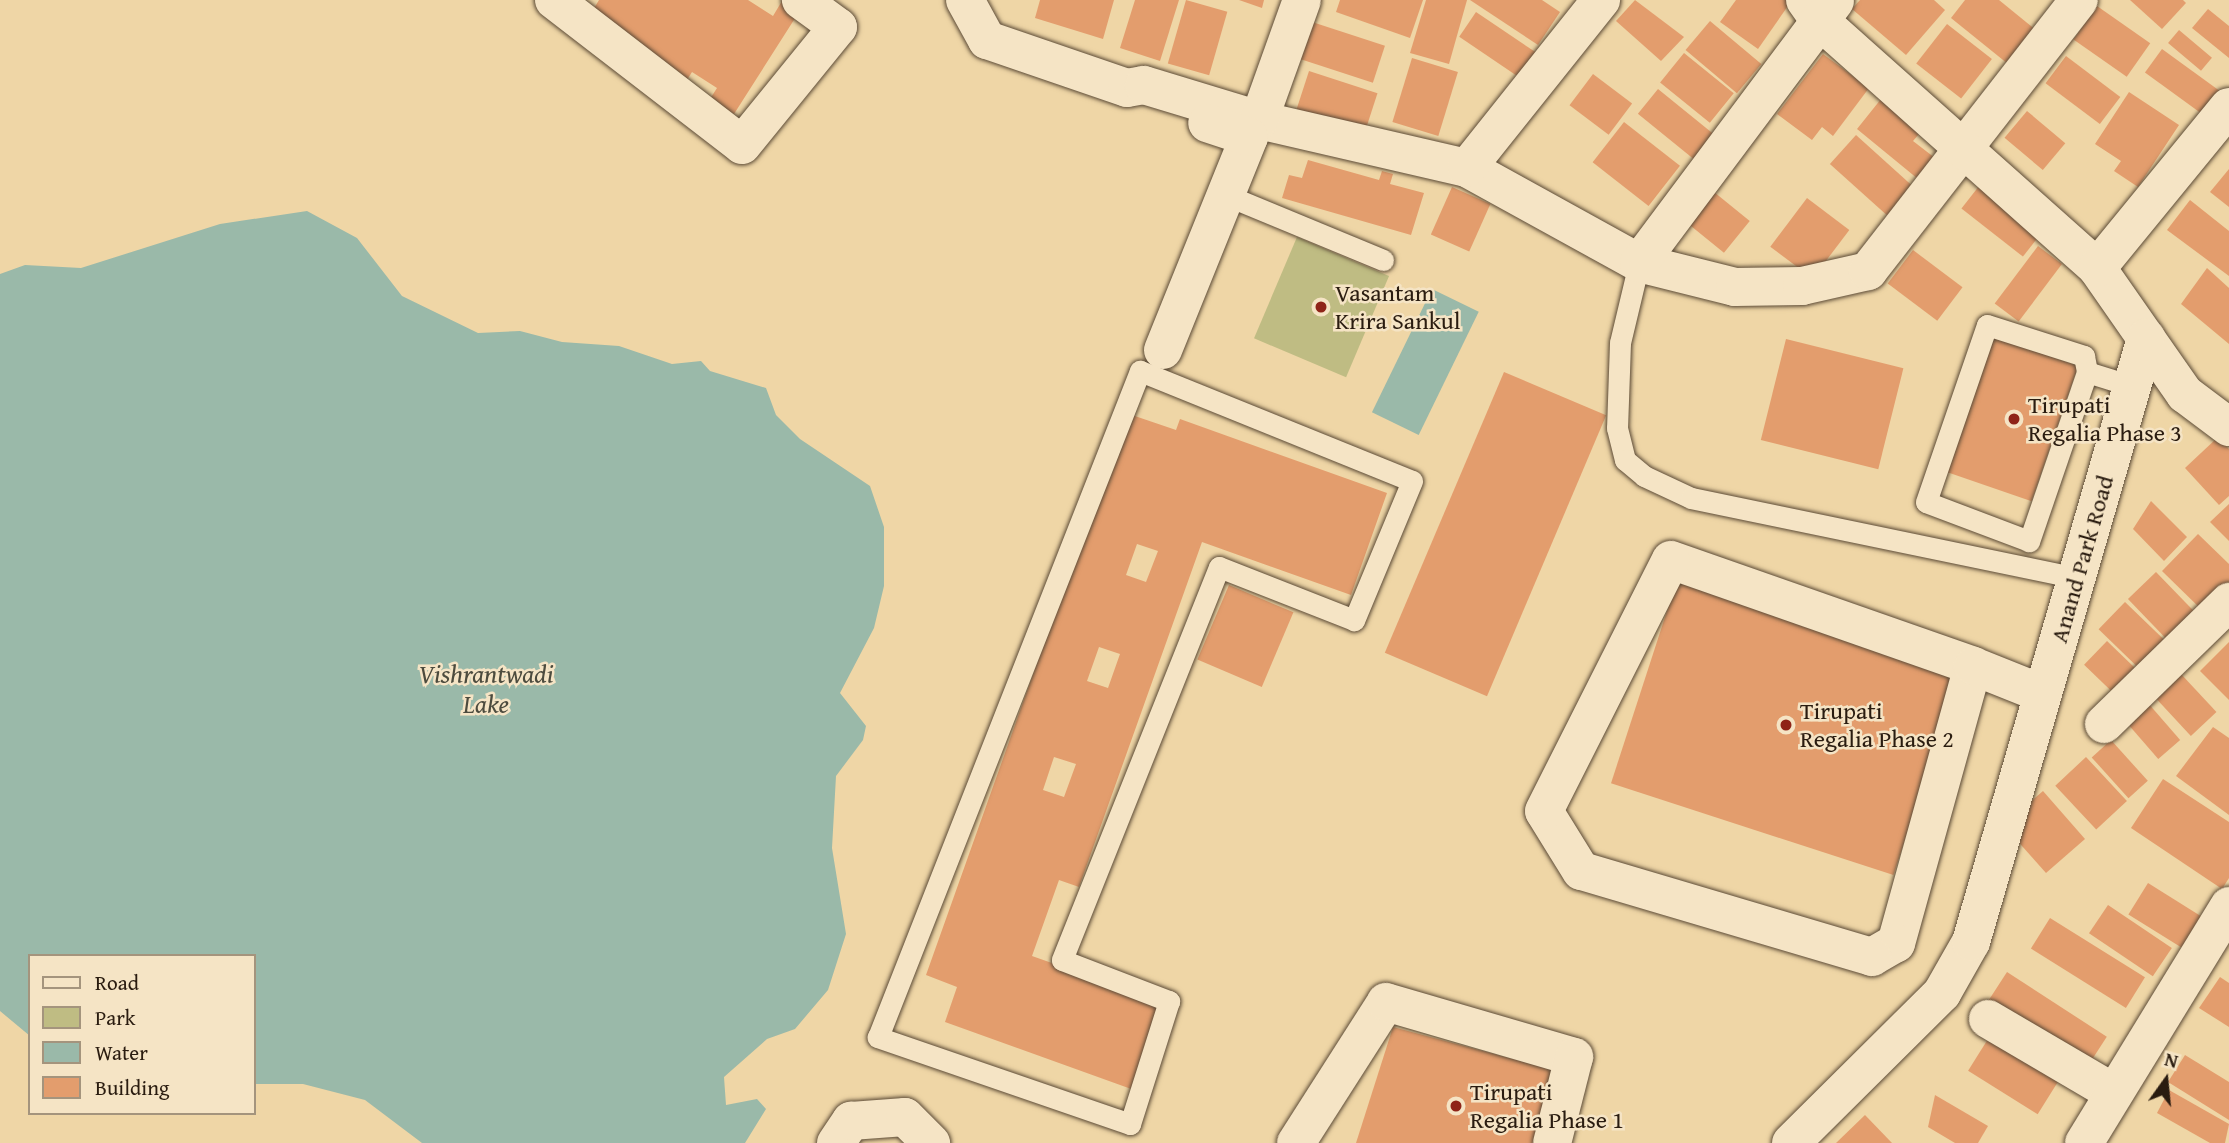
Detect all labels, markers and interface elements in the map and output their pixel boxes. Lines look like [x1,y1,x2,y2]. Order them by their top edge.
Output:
place label: Vasantam Krira Sankul [1335,279,1461,335]
marker: Vasantam Krira Sankul [1313,299,1329,315]
place label: Tirupati Regalia Phase 3 [2028,391,2182,447]
marker: Tirupati Regalia Phase 3 [2006,411,2022,427]
street label: Anand Park Road [2044,472,2120,646]
water label: Vishrantwadi Lake [419,658,553,720]
place label: Tirupati Regalia Phase 2 [1800,697,1954,753]
marker: Tirupati Regalia Phase 2 [1778,717,1794,733]
legend [28,954,256,1115]
text: Road [95,967,139,998]
text: Park [95,1002,136,1033]
text: Water [95,1037,148,1068]
north arrow [2131,1045,2201,1115]
text: N [2162,1045,2181,1075]
text: Building [95,1072,169,1103]
place label: Tirupati Regalia Phase 1 [1470,1078,1624,1134]
marker: Tirupati Regalia Phase 1 [1448,1098,1464,1114]

